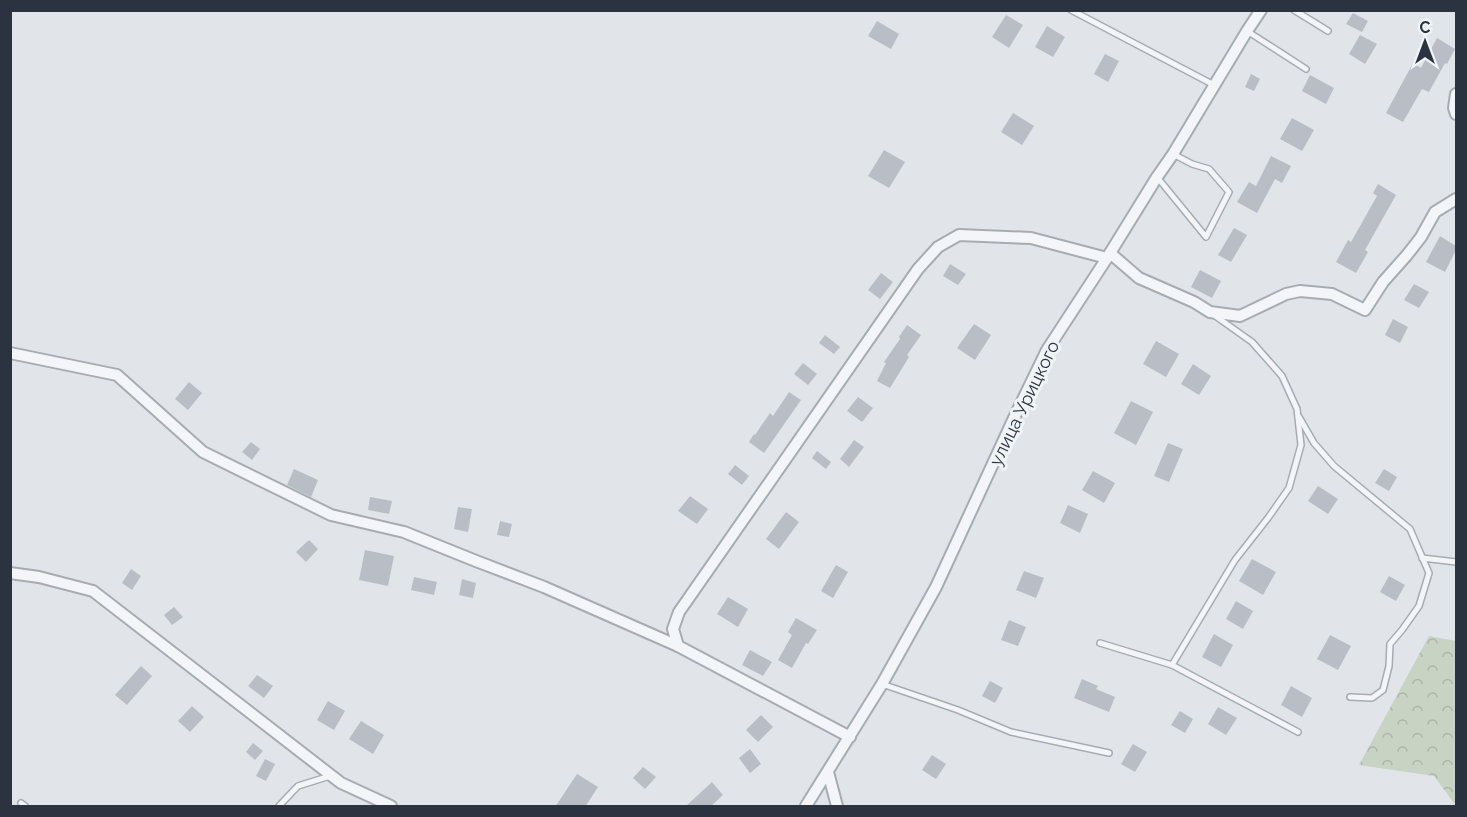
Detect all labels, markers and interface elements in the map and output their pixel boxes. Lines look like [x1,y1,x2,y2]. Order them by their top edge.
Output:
north arrow [1395,12,1455,72]
text: С [1420,18,1431,37]
street label: улица Урицкого [985,337,1063,469]

